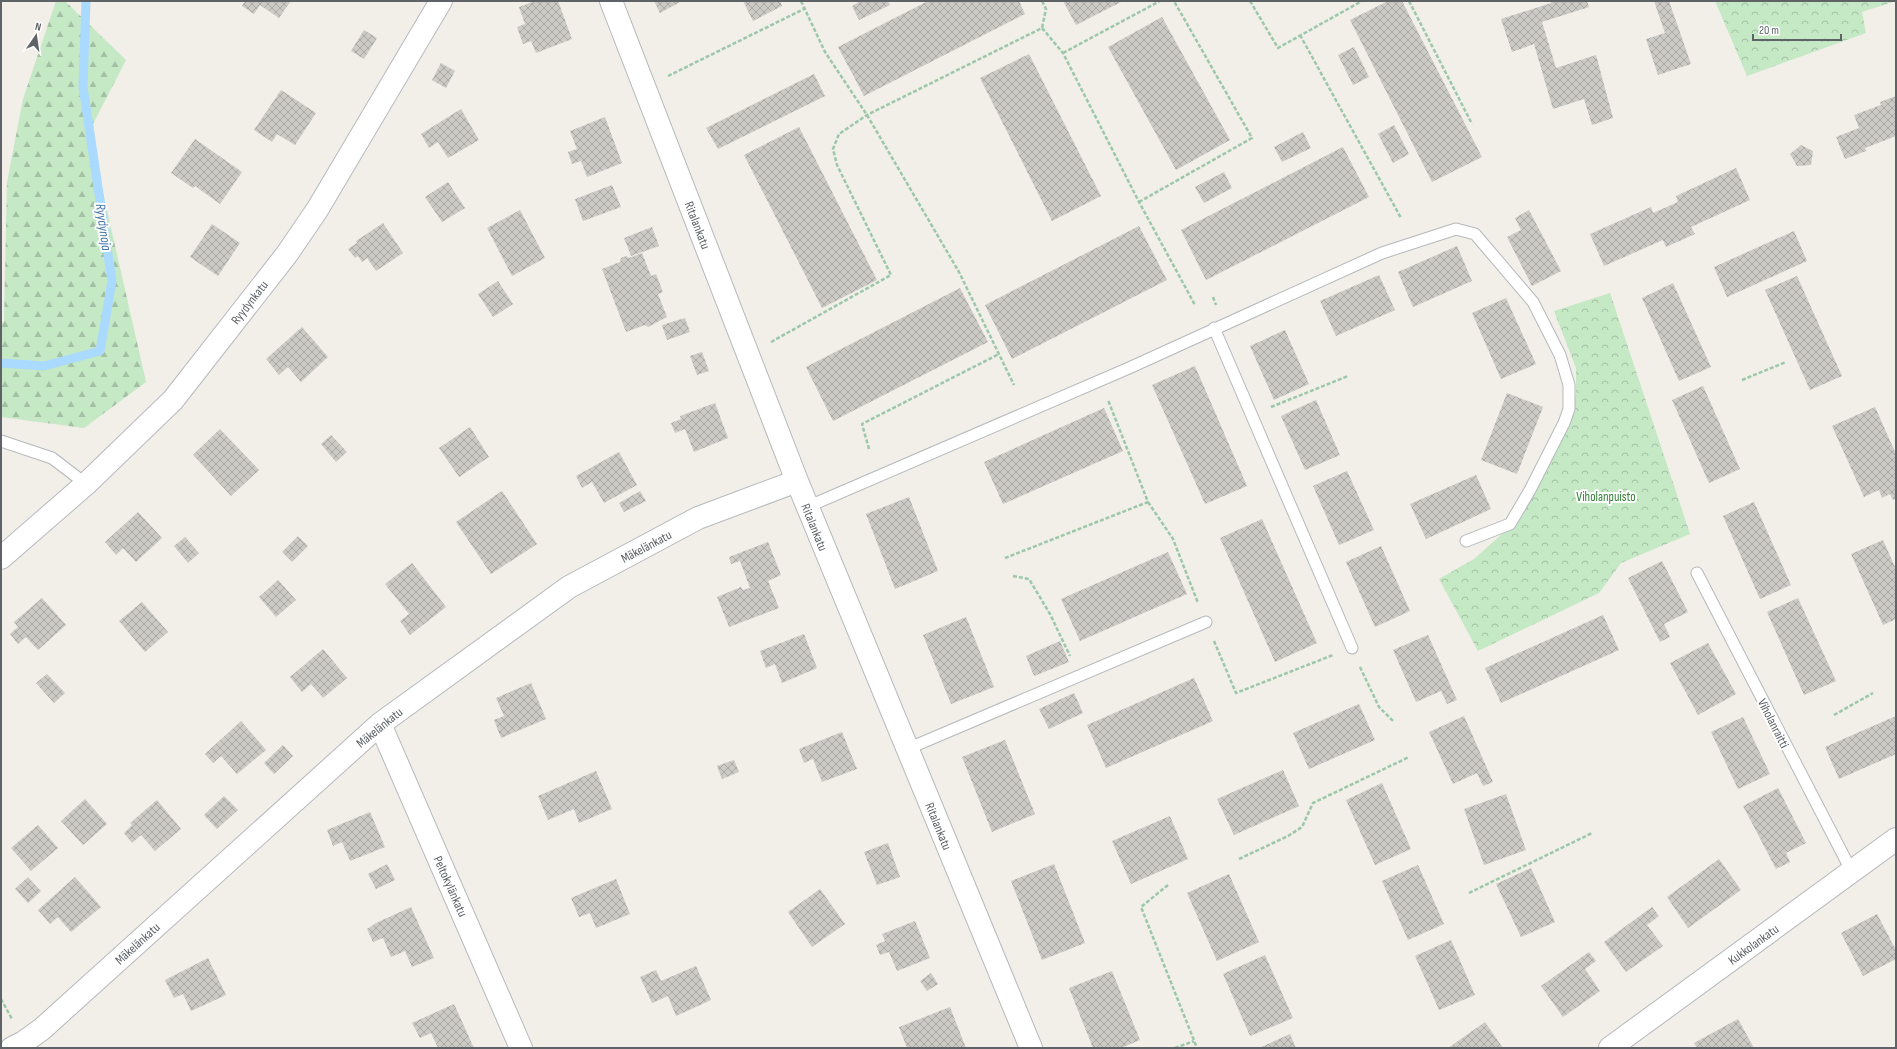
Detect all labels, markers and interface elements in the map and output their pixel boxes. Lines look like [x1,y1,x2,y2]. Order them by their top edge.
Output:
north arrow [16,16,56,56]
scale bar [1753,16,1841,42]
text: N [34,20,43,34]
text: 20 m [1759,23,1779,38]
street label: Ritalankatu [681,199,713,251]
water label: Ryydynoja [92,203,115,252]
street label: Ryydynkatu [228,278,272,328]
park label: Viholanpuisto [1576,489,1636,505]
street label: Ritalankatu [797,501,831,553]
street label: Mäkelänkatu [618,527,675,567]
street label: Viholanraitti [1754,696,1792,751]
street label: Mäkelänkatu [353,704,406,751]
street label: Ritalankatu [921,800,955,852]
street label: Peltokylänkatu [430,854,471,919]
street label: Mäkelänkatu [112,919,163,968]
street label: Kukkolankatu [1725,921,1782,969]

